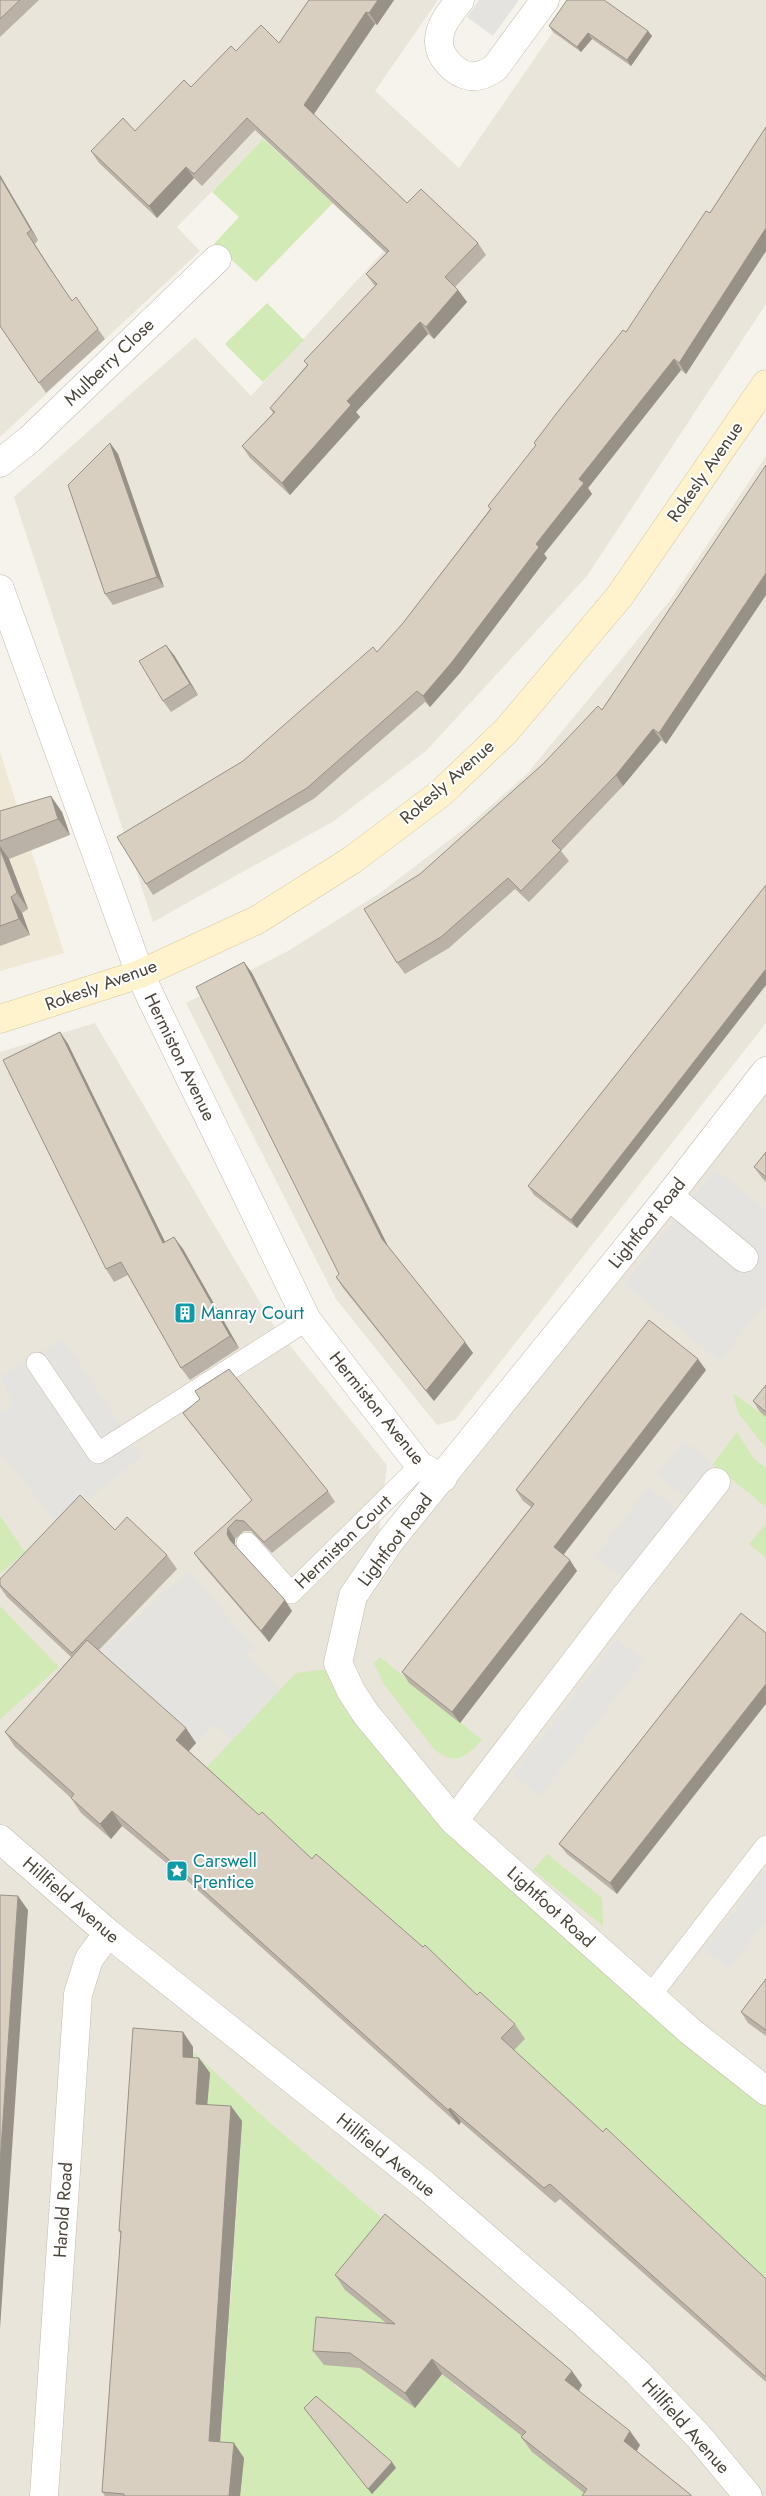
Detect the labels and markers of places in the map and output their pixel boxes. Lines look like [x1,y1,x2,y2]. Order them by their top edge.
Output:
place label: Manray Court [201,1300,305,1326]
building icon: Manray Court [173,1301,197,1325]
place label: Carswell Prentice [193,1848,257,1895]
place icon: Carswell Prentice [165,1859,189,1883]

